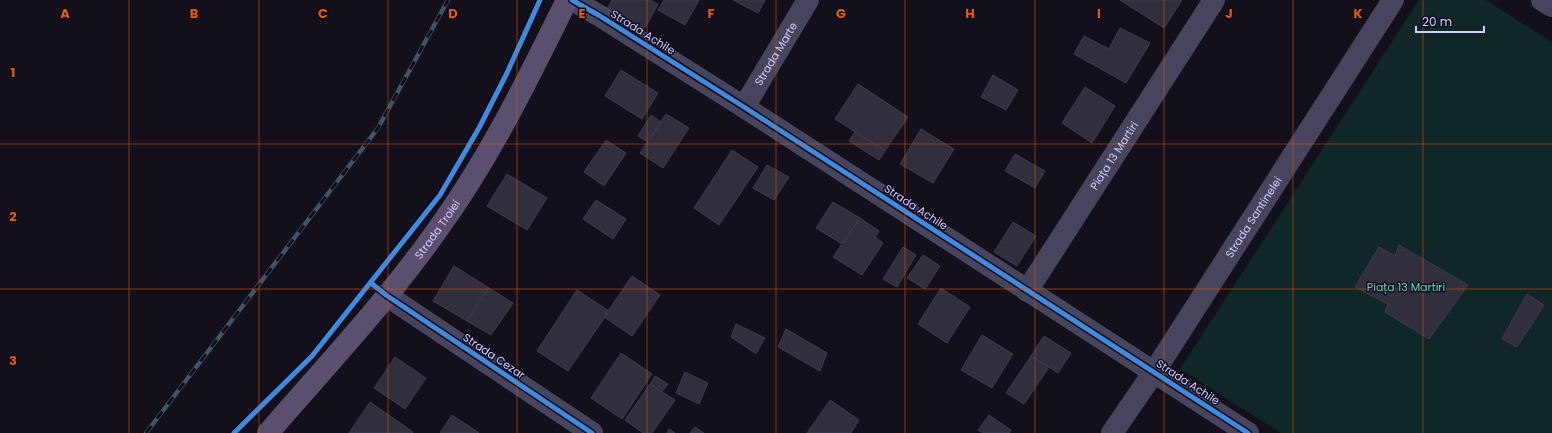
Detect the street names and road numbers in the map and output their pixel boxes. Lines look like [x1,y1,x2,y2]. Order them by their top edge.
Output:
street label: Strada Achile [608,6,678,58]
street label: Strada Marte [751,19,801,89]
street label: Piața 13 Martiri [1086,118,1142,193]
street label: Strada Santinelei [1221,173,1286,261]
street label: Strada Achile [881,180,951,234]
street label: Strada Troiei [411,196,464,262]
street label: Strada Cezar [460,329,528,383]
street label: Strada Achile [1153,355,1223,409]

